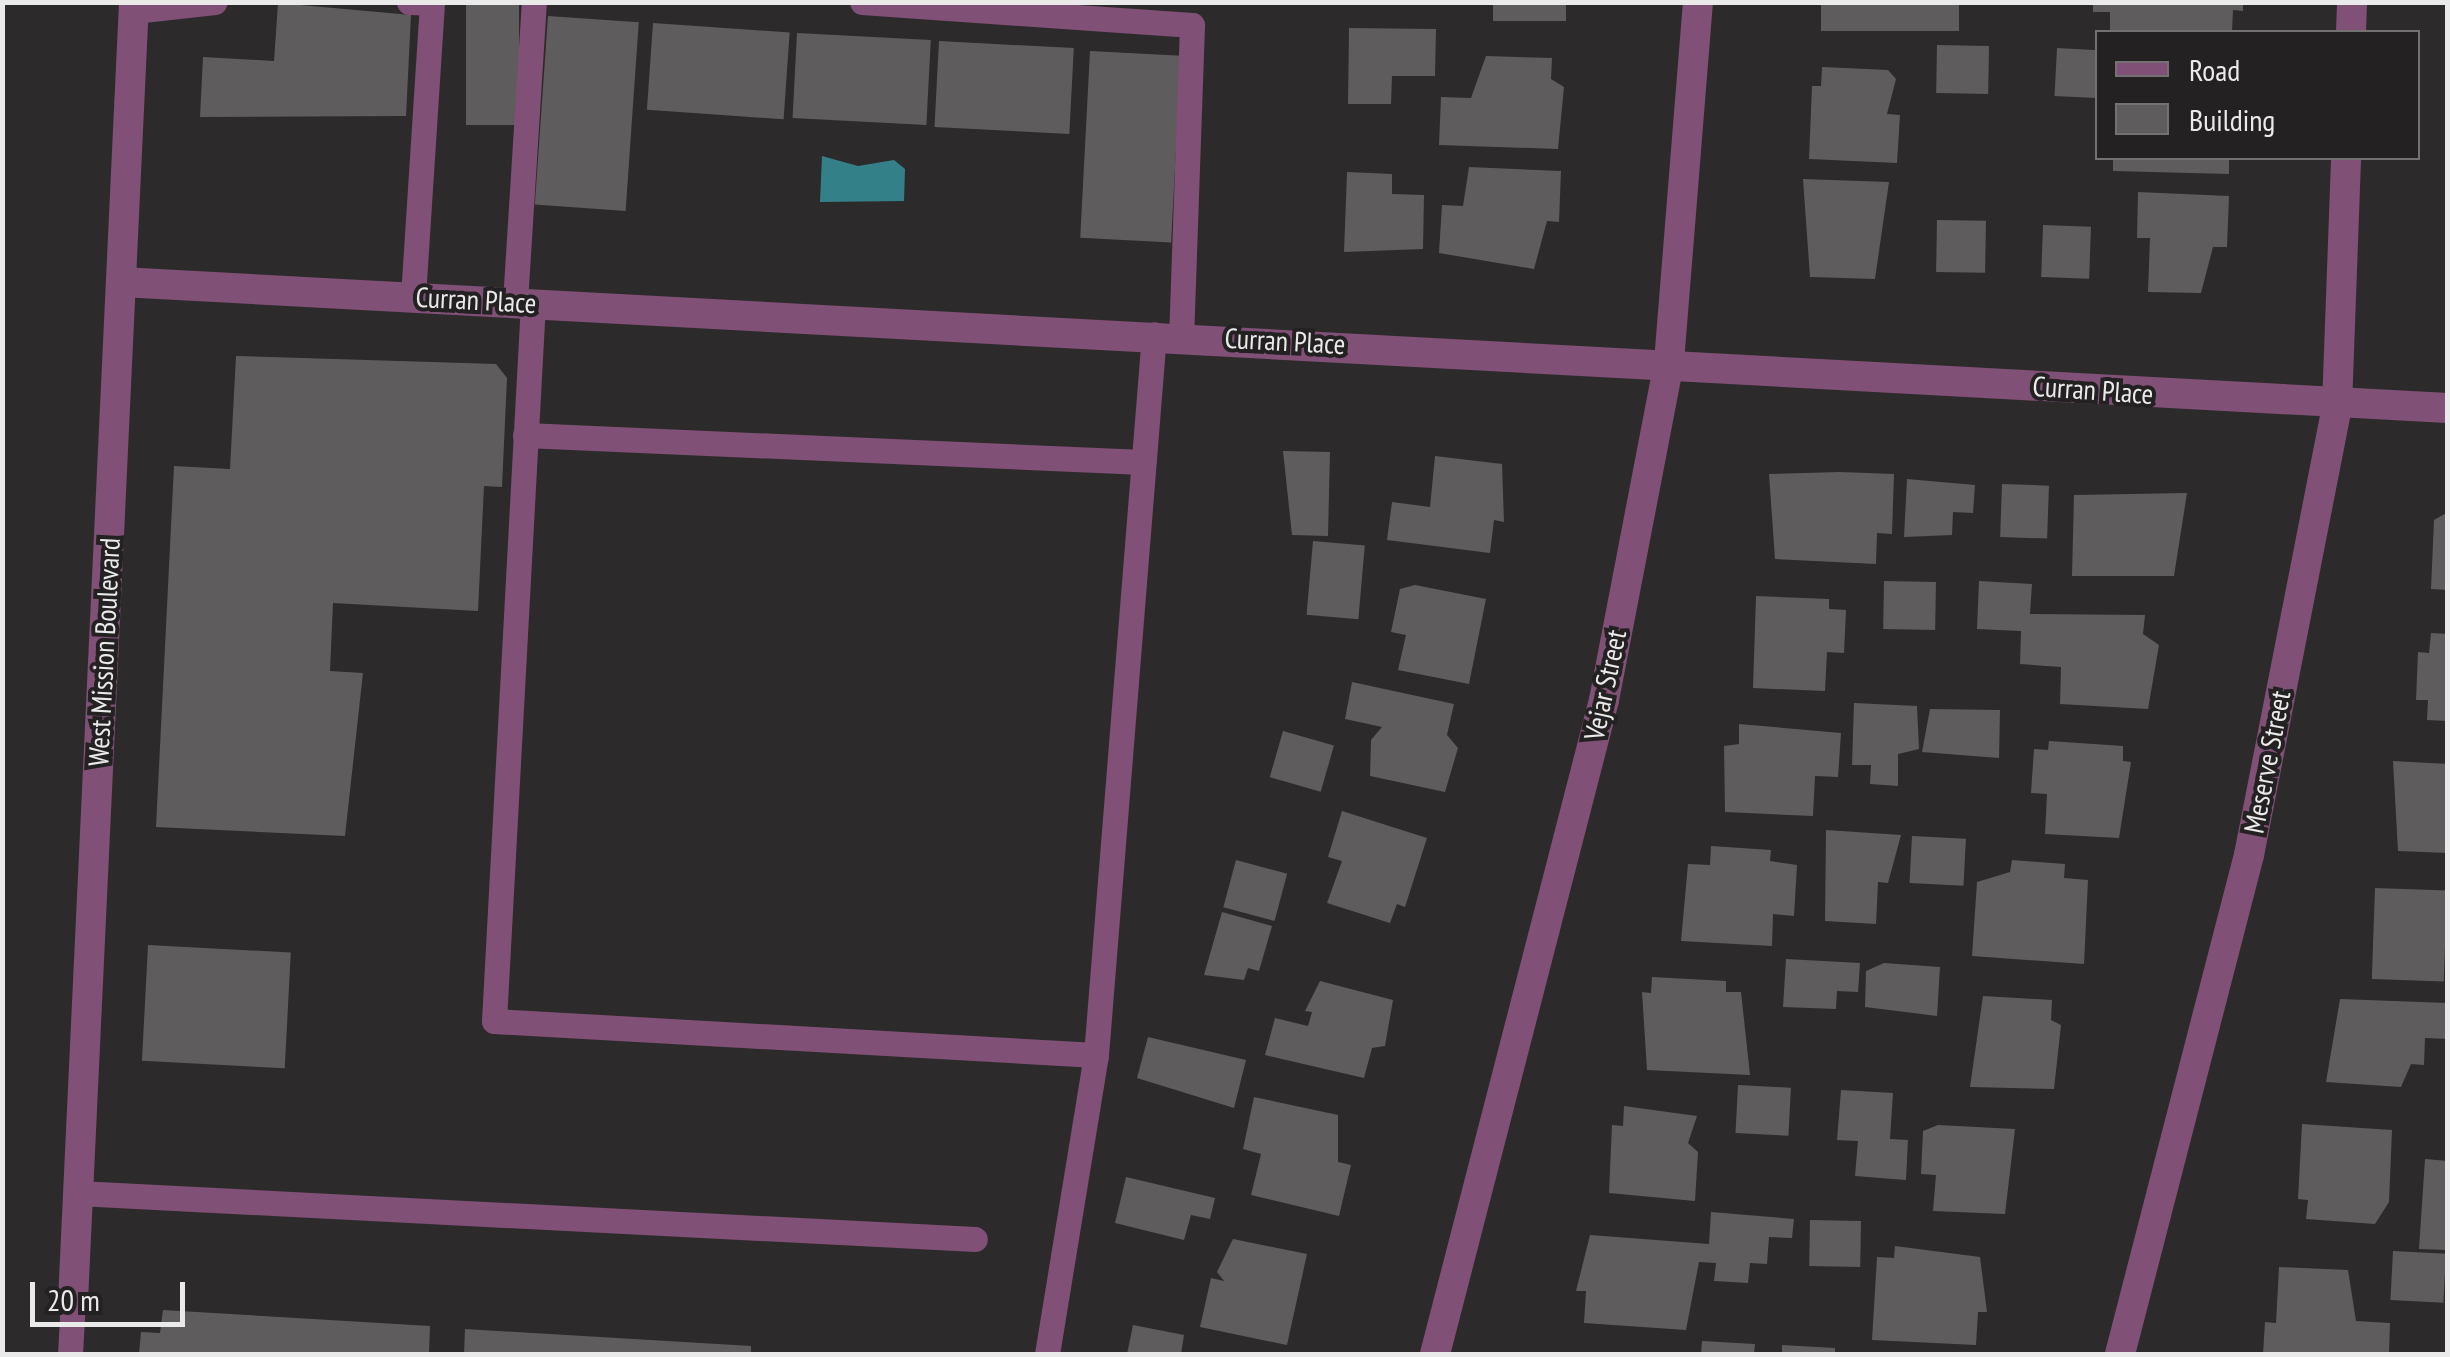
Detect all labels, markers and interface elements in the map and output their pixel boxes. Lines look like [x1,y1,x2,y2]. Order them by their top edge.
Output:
legend [2095,30,2420,160]
text: Road [2189,50,2240,89]
text: Building [2189,100,2275,139]
street label: Curran Place [415,280,537,320]
street label: Curran Place [1224,321,1346,361]
street label: Curran Place [2032,369,2154,411]
street label: West Mission Boulevard [81,537,127,767]
street label: Vejar Street [1577,627,1633,743]
street label: Meserve Street [2237,688,2297,836]
scale bar [35,1262,190,1324]
text: 20 m [47,1280,100,1319]

